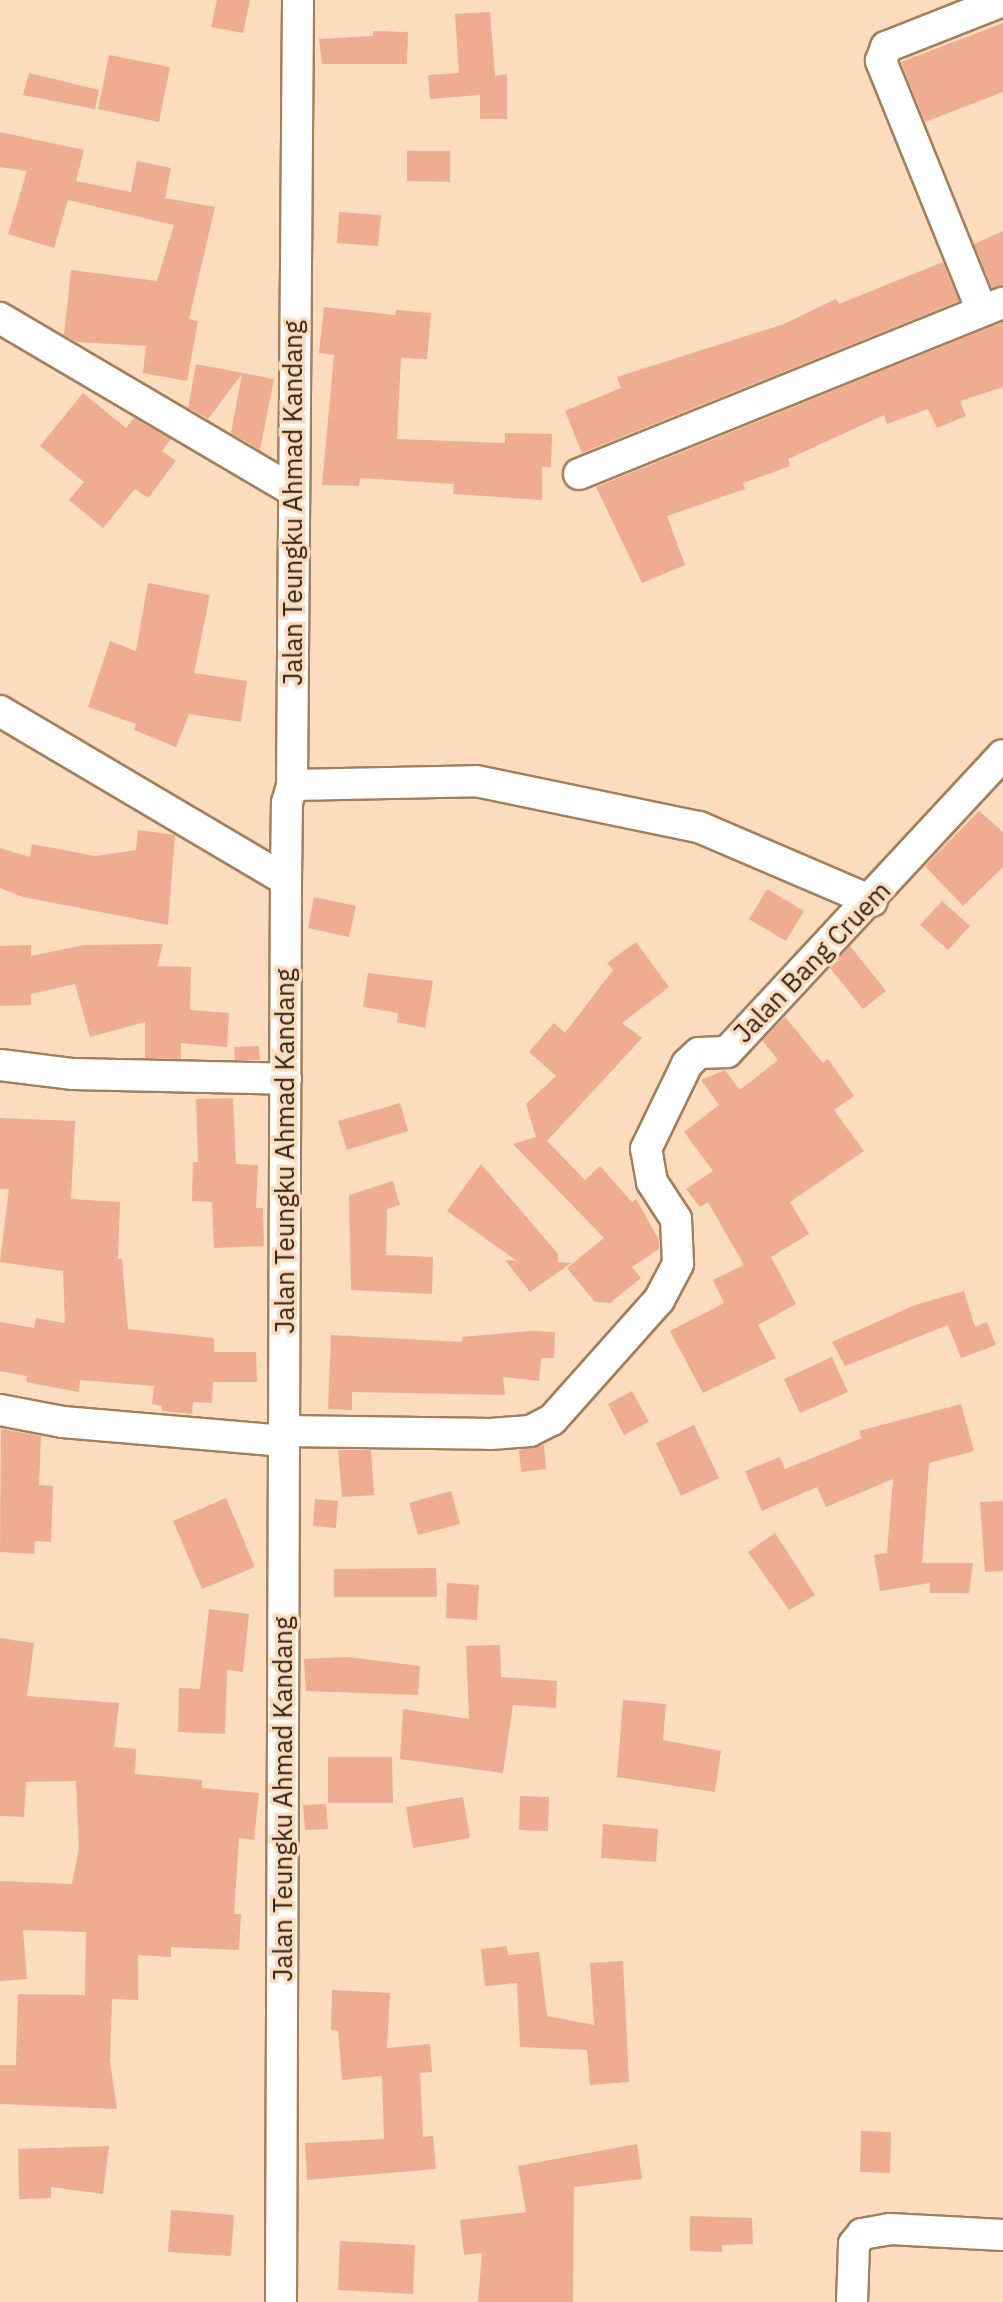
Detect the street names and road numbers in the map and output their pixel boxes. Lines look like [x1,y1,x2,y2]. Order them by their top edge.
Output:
street label: Jalan Teungku Ahmad Kandang [277,320,309,686]
street label: Jalan Bang Cruem [727,875,897,1049]
street label: Jalan Teungku Ahmad Kandang [269,968,301,1334]
street label: Jalan Teungku Ahmad Kandang [267,1616,299,1982]

